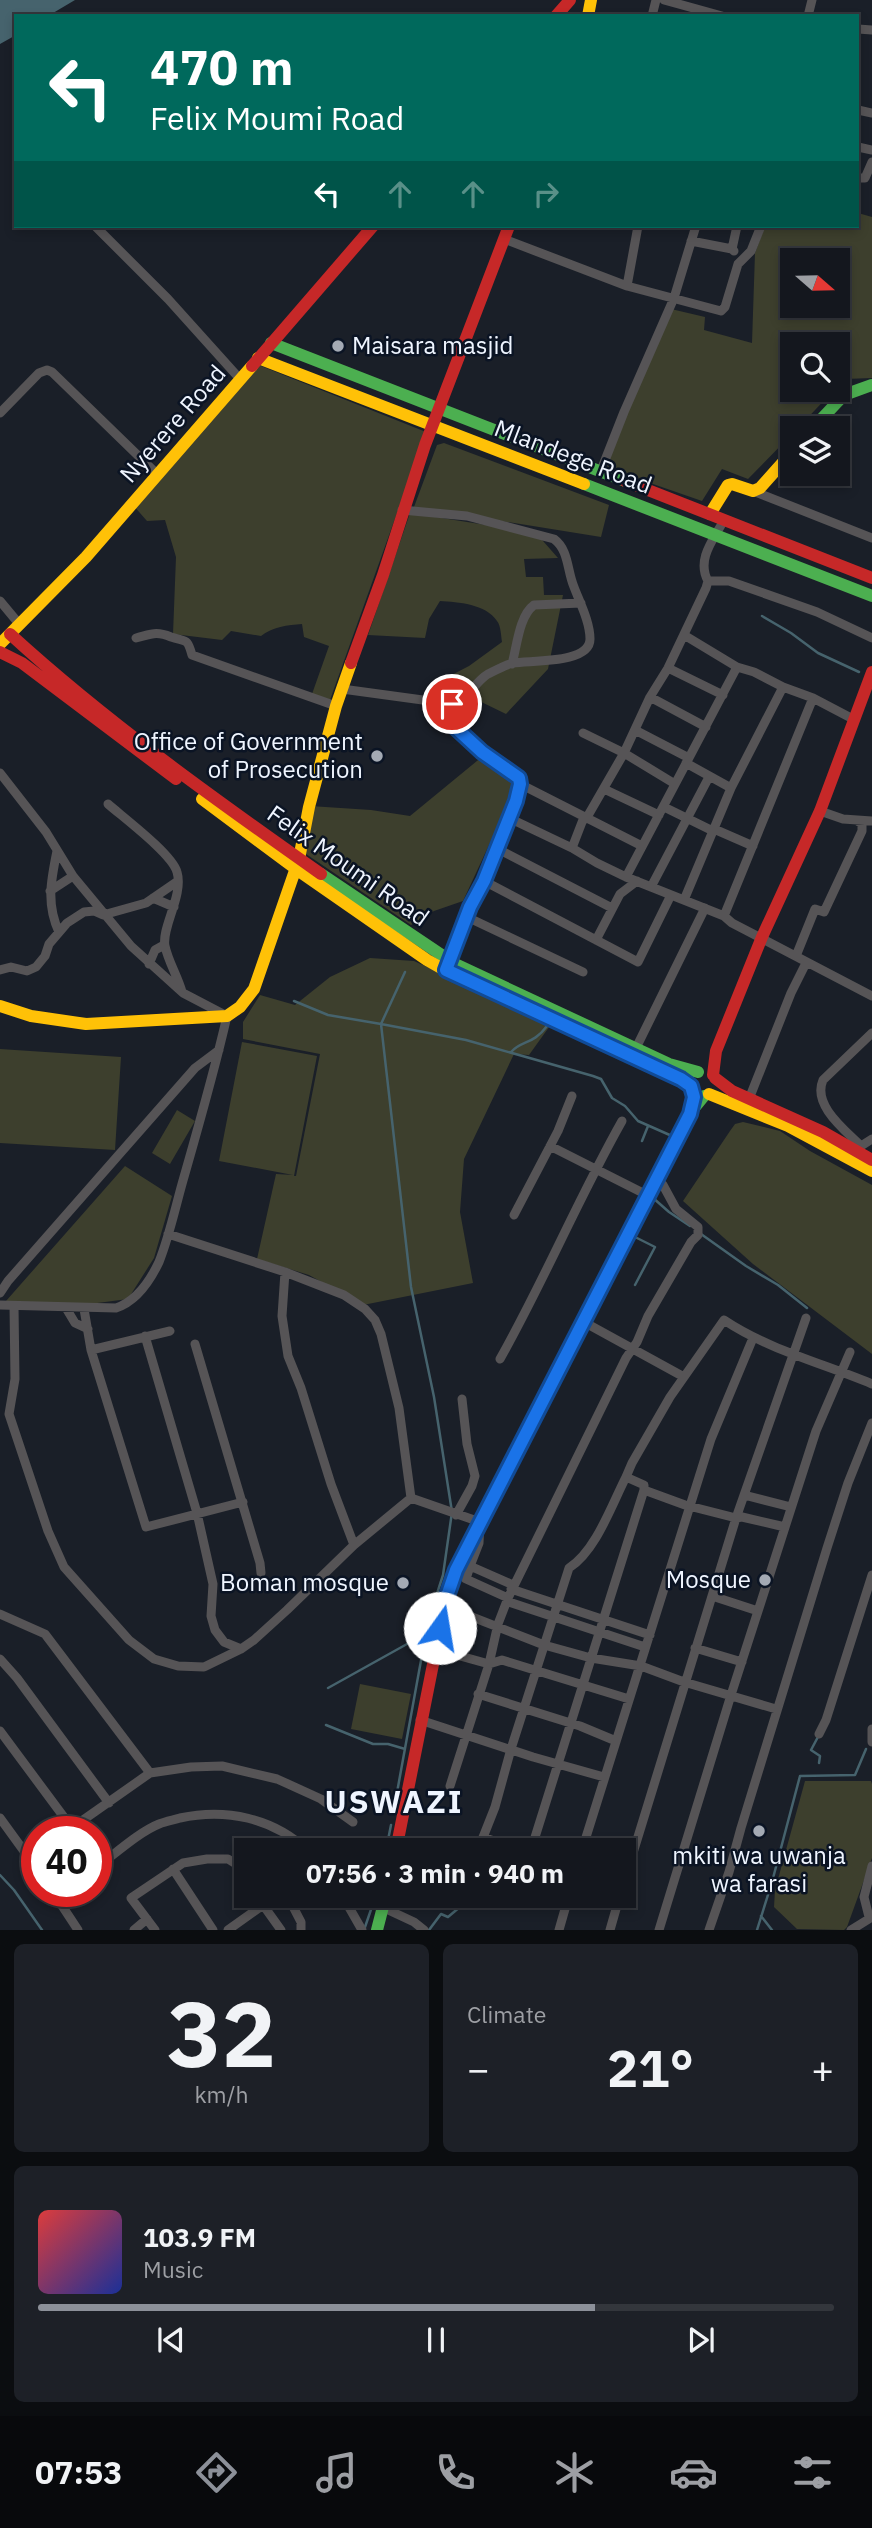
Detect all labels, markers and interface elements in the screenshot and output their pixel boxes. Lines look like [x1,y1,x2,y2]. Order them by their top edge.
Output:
text: 470 m [150,35,294,98]
icon: left [35,42,126,133]
text: Felix Moumi Road [150,97,404,139]
icon: left [308,175,346,213]
icon: ahead [381,175,419,213]
icon: ahead [454,175,492,213]
icon: right [527,175,565,213]
north arrow [780,248,850,318]
map controls [780,248,850,486]
place label: Maisara masjid [352,329,513,361]
button: search [780,332,850,402]
marker: Maisara masjid [330,338,346,354]
street label: Nyerere Road [112,358,232,489]
street label: Mlandege Road [490,411,657,501]
button: layers [780,416,850,486]
pin [422,674,482,734]
icon: arrive [433,685,471,723]
place label: Office of Government of Prosecution [134,725,363,785]
marker: Office of Government of Prosecution [369,748,385,764]
street label: Felix Moumi Road [261,797,436,933]
place label: Mosque [666,1563,751,1595]
place label: Boman mosque [220,1566,389,1598]
marker: Mosque [757,1572,773,1588]
marker: Boman mosque [395,1575,411,1591]
position arrow [403,1591,477,1665]
district label: USWAZI [324,1780,464,1822]
speed limit sign: 40 [21,1816,112,1907]
marker: mkiti wa uwanja wa farasi [751,1823,767,1839]
place label: mkiti wa uwanja wa farasi [672,1839,846,1899]
text: 07:56 · 3 min · 940 m [306,1856,564,1890]
text: 32 [167,1974,276,2092]
text: Climate [467,1999,546,2029]
text: 21° [607,2034,694,2101]
text: − [467,2044,490,2093]
text: + [811,2044,834,2093]
text: km/h [194,2079,249,2109]
text: 103.9 FM [143,2220,256,2254]
text: Music [143,2254,203,2284]
icon: previous [152,2321,190,2359]
icon: pause [417,2321,455,2359]
icon: next [682,2321,720,2359]
icon: directions [192,2448,241,2497]
icon: music [312,2448,361,2497]
icon: phone [431,2448,480,2497]
icon: climate [550,2448,599,2497]
icon: car [669,2448,718,2497]
icon: filters [788,2448,837,2497]
text: 07:53 [35,2451,122,2493]

